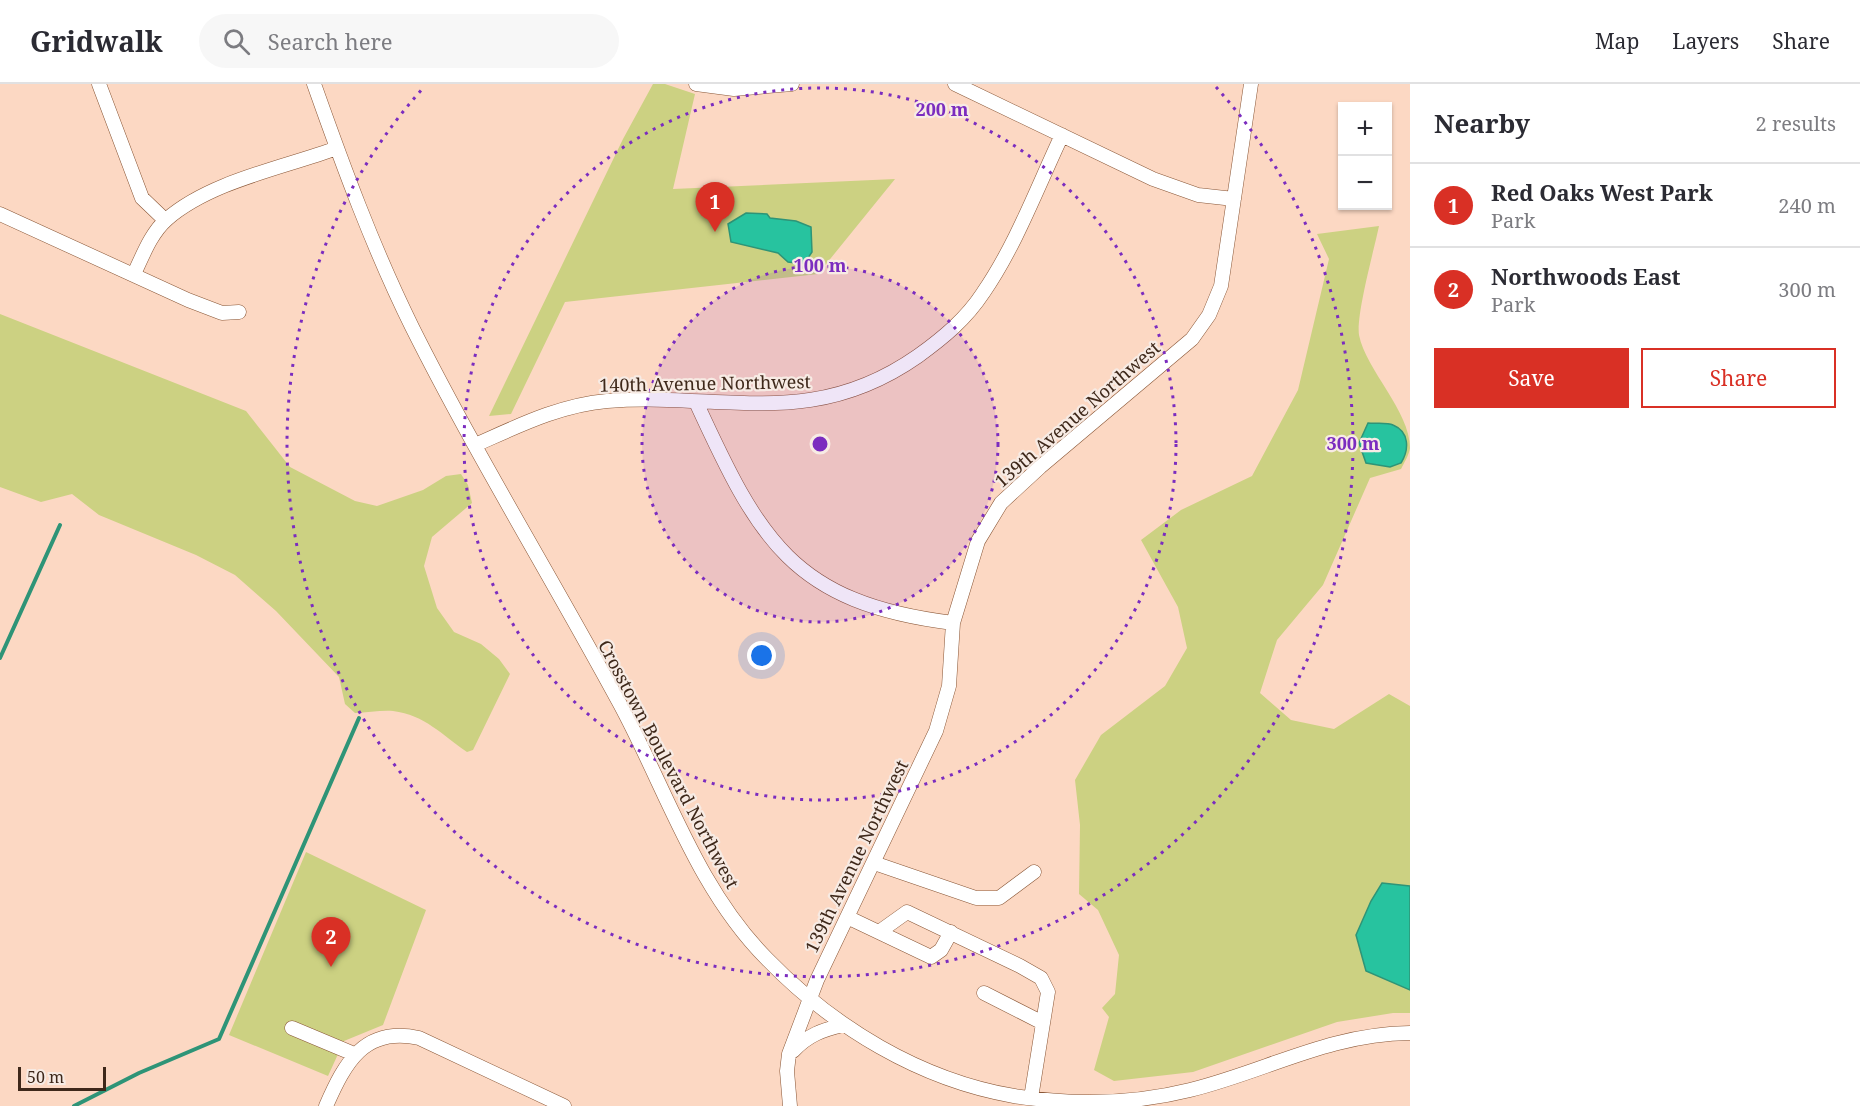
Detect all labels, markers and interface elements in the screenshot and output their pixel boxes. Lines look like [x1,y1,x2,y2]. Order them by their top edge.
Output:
search box [199,14,619,68]
text: Gridwalk [30,22,163,60]
icon: search [220,25,253,58]
text: Search here [268,26,393,56]
text: Map [1595,27,1639,55]
text: Layers [1672,27,1739,55]
text: Share [1772,27,1830,55]
text: 200 m [916,97,969,121]
map controls [1338,102,1392,210]
button: + [1338,102,1392,156]
text: Nearby [1434,105,1530,141]
text: 2 results [1756,110,1836,137]
button: − [1338,156,1392,210]
text: Red Oaks West Park [1491,177,1713,207]
pin: 1 [696,182,734,232]
text: 1 [1448,192,1459,219]
text: 240 m [1778,192,1836,219]
text: Park [1491,207,1535,234]
text: 100 m [794,253,847,277]
text: Northwoods East [1491,261,1680,291]
text: 2 [1448,276,1459,303]
text: 300 m [1778,276,1836,303]
text: Park [1491,291,1535,318]
street label: 139th Avenue Northwest [989,336,1165,492]
button: Save [1434,348,1629,408]
button: Share [1641,348,1836,408]
street label: 140th Avenue Northwest [599,369,811,397]
text: 300 m [1327,431,1380,455]
centre of rings [810,434,830,454]
street label: Crosstown Boulevard Northwest [593,636,745,892]
your location [747,641,776,670]
street label: 139th Avenue Northwest [799,756,913,956]
pin: 2 [312,918,350,967]
scale bar [18,1064,106,1092]
text: 50 m [27,1066,64,1088]

